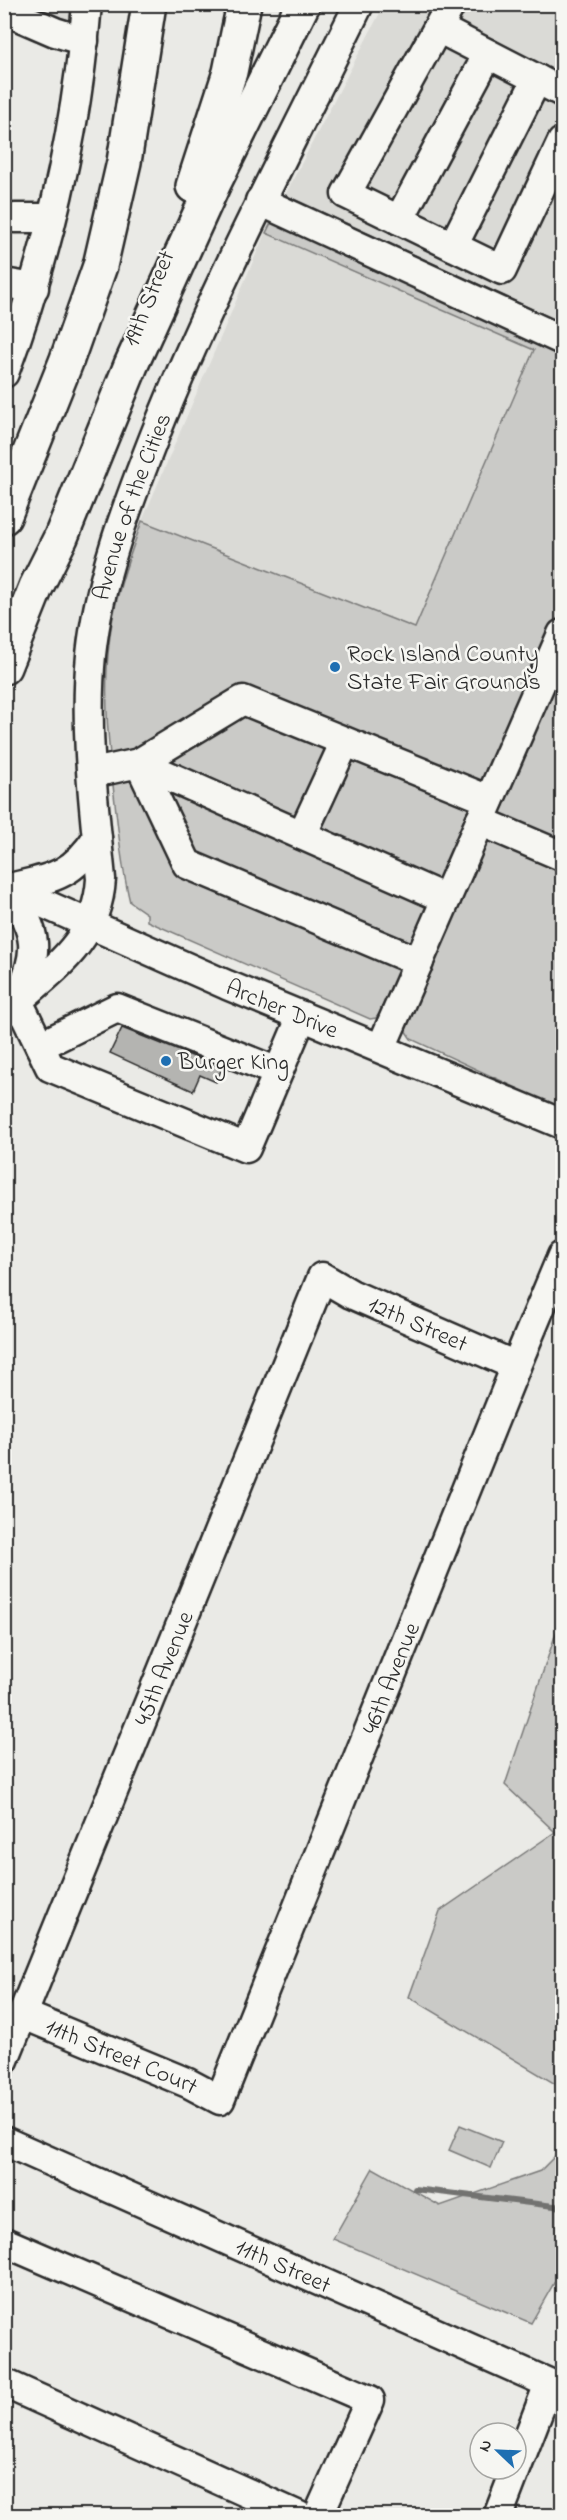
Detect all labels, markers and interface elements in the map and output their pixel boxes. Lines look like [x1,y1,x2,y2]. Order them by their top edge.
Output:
street label: 19th Street [115,246,185,352]
street label: Avenue of the Cities [85,408,182,604]
place label: Rock Island County State Fair Grounds [347,638,541,701]
marker: Rock Island County State Fair Grounds [328,660,342,674]
street label: Archer Drive [220,971,343,1049]
place label: Burger King [177,1046,289,1081]
marker: Burger King [159,1054,173,1068]
street label: 12th Street [362,1288,473,1363]
street label: 45th Avenue [127,1606,205,1732]
street label: 46th Avenue [354,1617,431,1740]
street label: 11th Street Court [39,2011,203,2105]
street label: 11th Street [229,2231,336,2304]
north arrow [468,2421,528,2481]
text: N [473,2436,499,2456]

